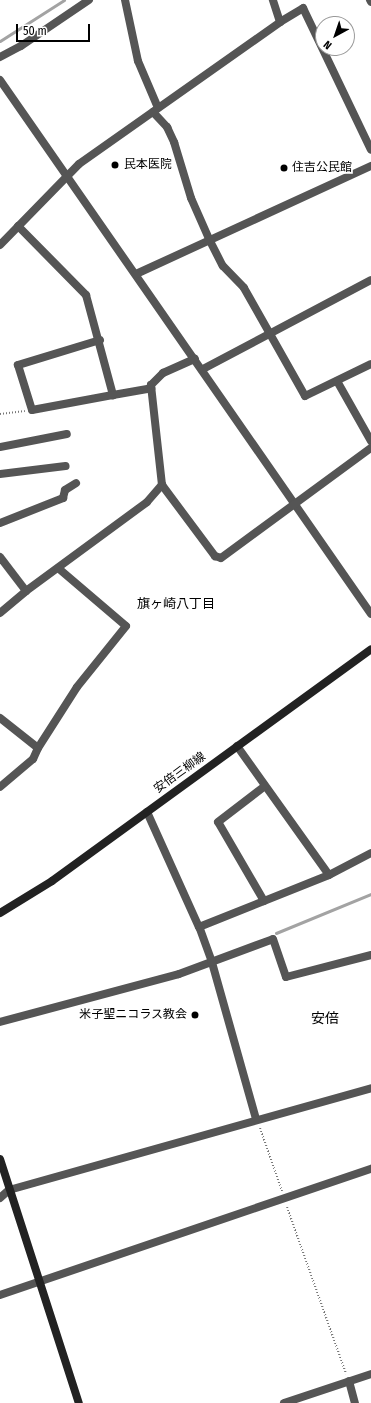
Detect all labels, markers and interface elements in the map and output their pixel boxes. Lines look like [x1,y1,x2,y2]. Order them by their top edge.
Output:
scale bar [18,16,92,42]
north arrow [315,16,355,56]
text: 50 m [23,24,47,38]
text: N [321,38,334,52]
place label: 民本医院 [124,158,172,172]
marker: 民本医院 [109,159,121,171]
place label: 住吉公民館 [292,161,352,175]
marker: 住吉公民館 [279,163,289,173]
district label: 旗ヶ崎八丁目 [137,596,215,612]
street label: 安倍三柳線 [151,750,209,796]
place label: 米子聖ニコラス教会 [79,1008,187,1022]
marker: 米子聖ニコラス教会 [190,1010,200,1020]
district label: 安倍 [311,1011,339,1027]

